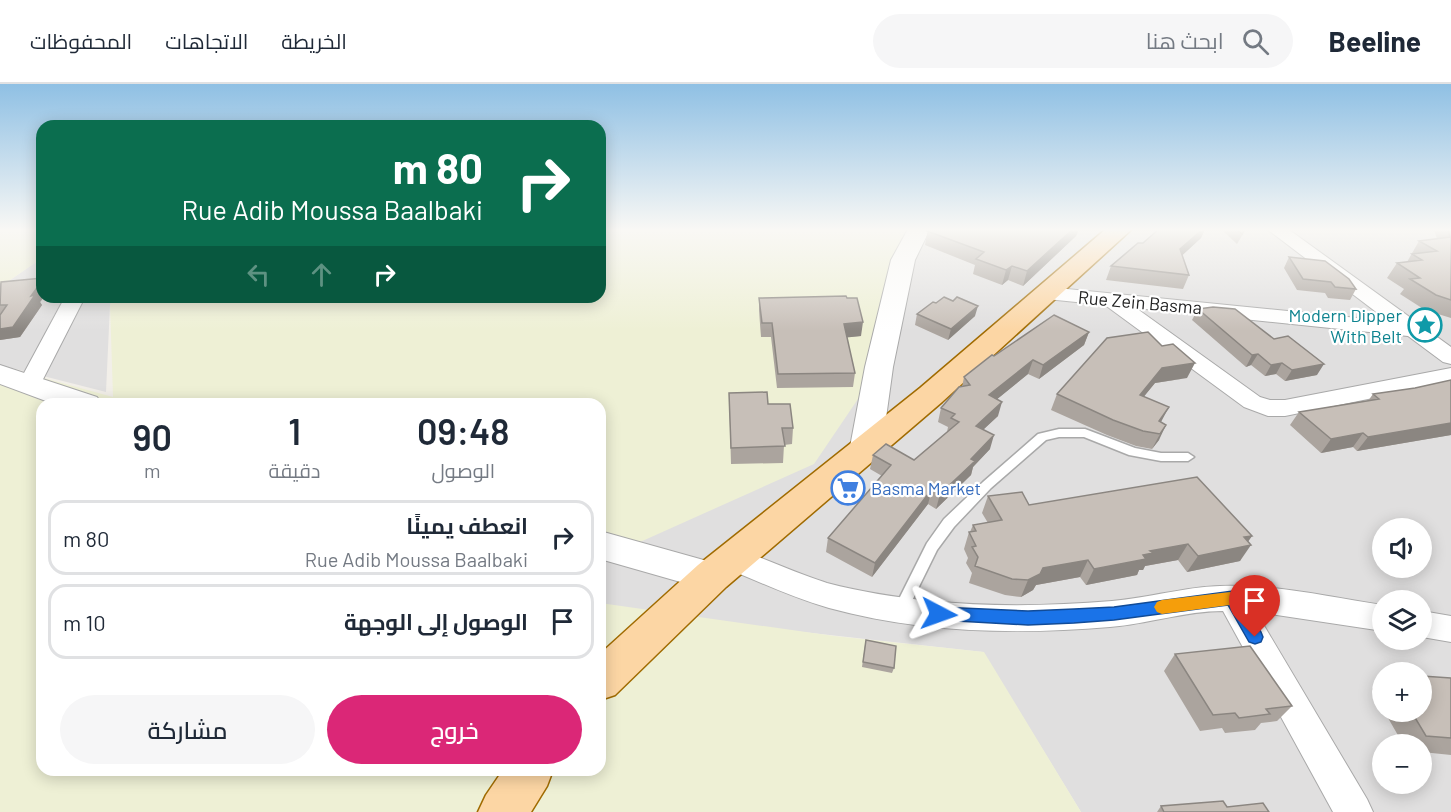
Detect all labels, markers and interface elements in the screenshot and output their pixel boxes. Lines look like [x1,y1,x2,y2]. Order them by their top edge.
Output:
search box [873,14,1293,68]
text: Beeline [1329,24,1421,58]
icon: search [1239,25,1272,58]
text: ابحث هنا [1146,27,1224,53]
text: المحفوظات [30,28,132,53]
text: الاتجاهات [165,28,248,53]
text: الخريطة [281,28,347,53]
text: 80 m [393,142,483,192]
icon: right [504,144,582,222]
text: Rue Adib Moussa Baalbaki [182,193,483,225]
icon: left [242,258,275,291]
icon: ahead [305,258,338,291]
icon: right [368,258,401,291]
street label: Rue Zein Basma [1077,286,1203,318]
place label: Modern Dipper With Belt [1288,304,1402,347]
place icon: Modern Dipper With Belt [1407,307,1443,343]
text: 1 [288,409,301,452]
text: 09:48 [417,409,509,452]
text: 90 [133,415,172,458]
text: m [144,458,161,482]
text: دقيقة [268,458,321,482]
text: الوصول [431,458,495,482]
supermarket icon: Basma Market [830,470,866,506]
place label: Basma Market [871,477,981,499]
text: انعطف يمينًا [406,512,528,538]
map controls [1372,518,1432,794]
button: sound [1372,518,1432,578]
icon: right [546,521,579,554]
text: 80 m [63,525,110,551]
text: Rue Adib Moussa Baalbaki [305,547,528,571]
pin [1229,575,1280,637]
position arrow [907,582,971,646]
icon: arrive [1238,584,1271,617]
button: layers [1372,590,1432,650]
icon: arrive [546,605,579,638]
text: الوصول إلى الوجهة [344,608,528,634]
text: 10 m [63,609,106,635]
button: + [1372,662,1432,722]
button: مشاركة [60,695,315,764]
button: خروج [327,695,582,764]
button: − [1372,734,1432,794]

